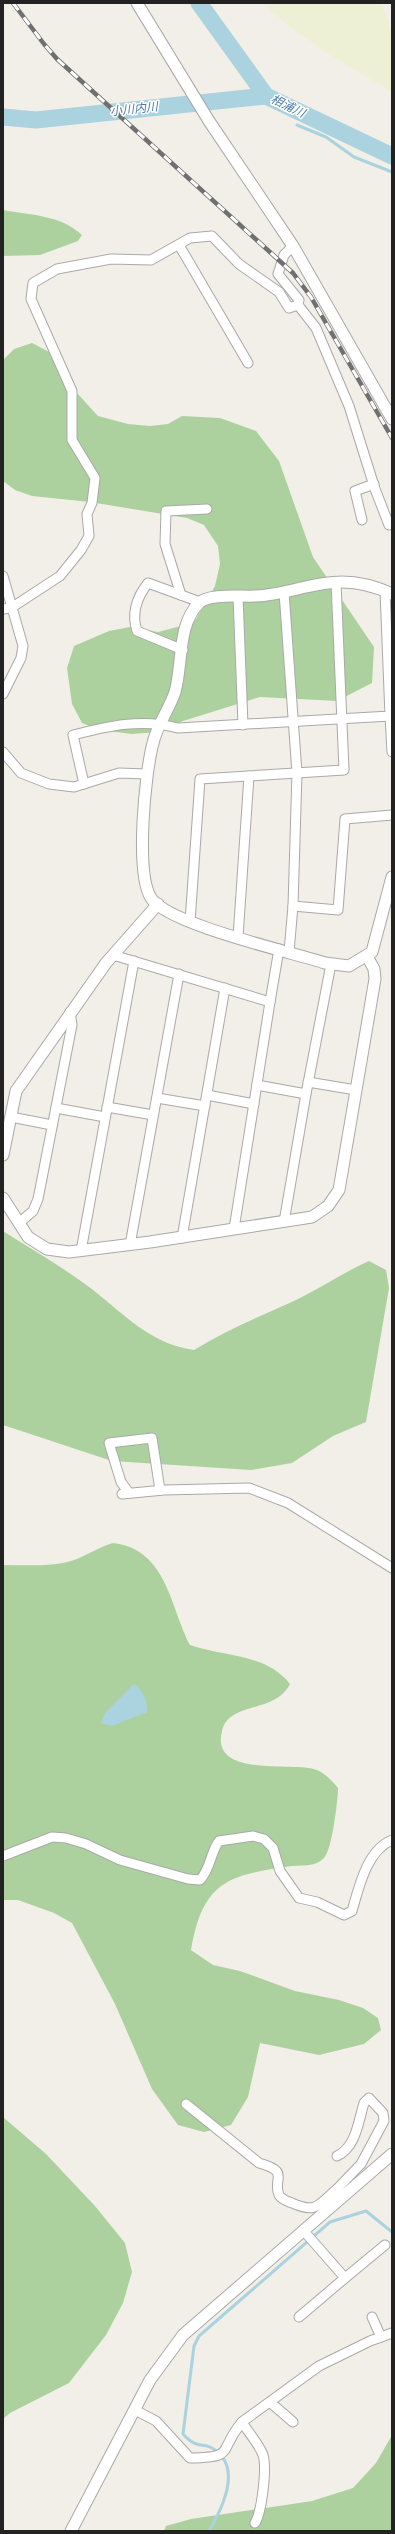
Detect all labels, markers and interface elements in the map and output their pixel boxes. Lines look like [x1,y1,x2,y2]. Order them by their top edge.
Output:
water label: 相浦川 [268,90,310,122]
water label: 小川内川 [109,97,161,119]

